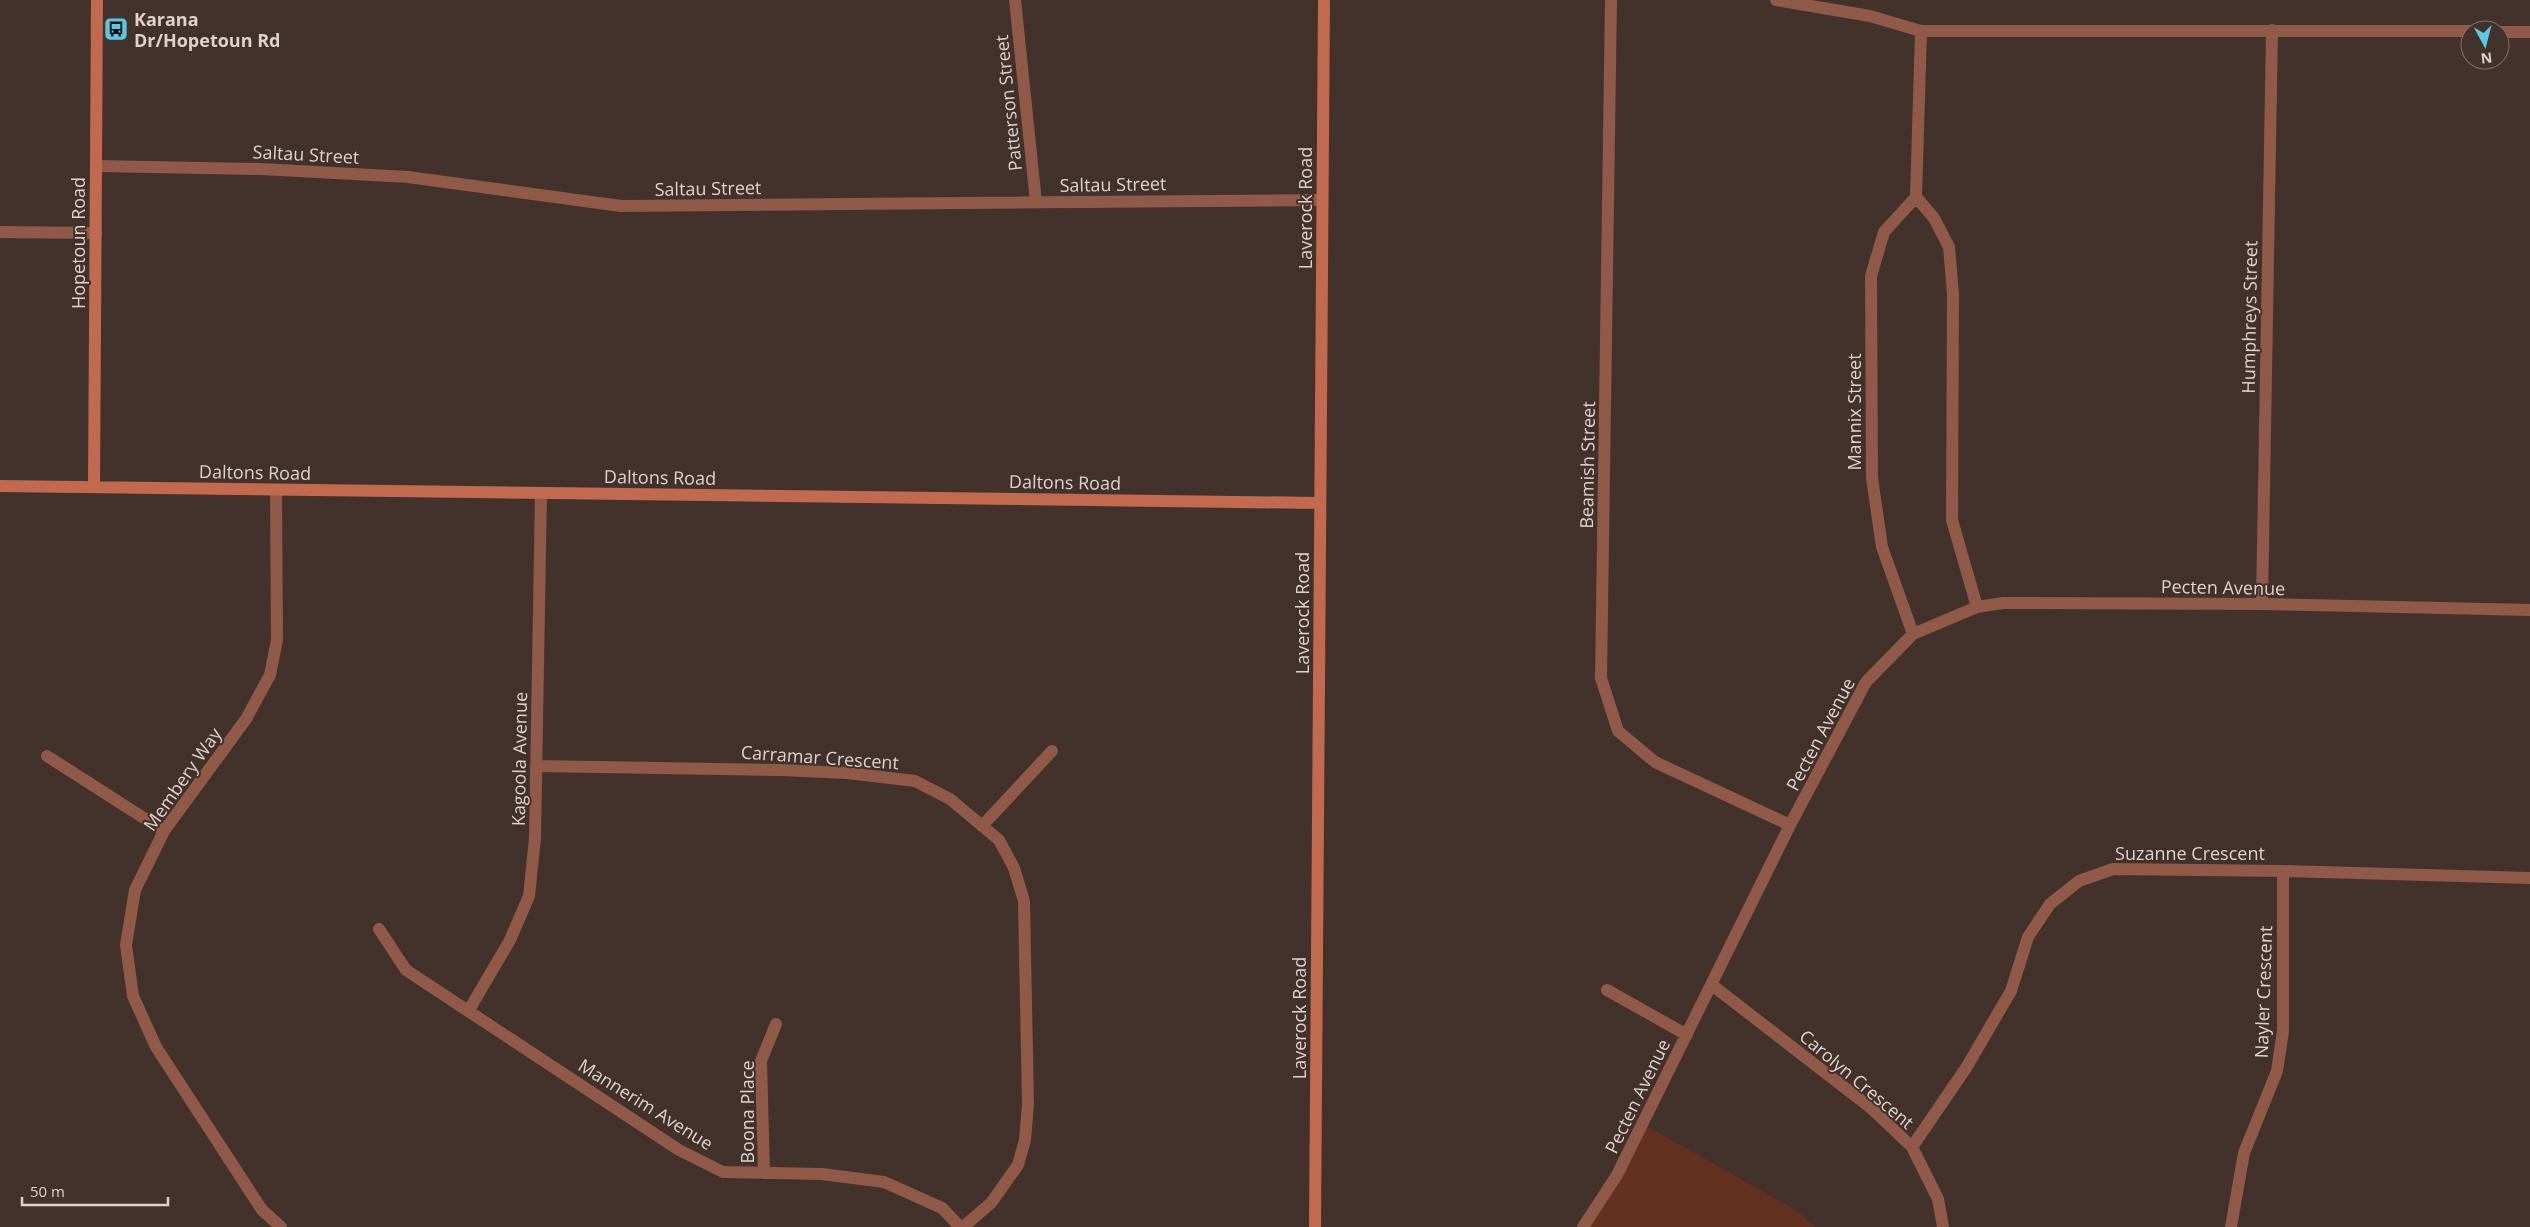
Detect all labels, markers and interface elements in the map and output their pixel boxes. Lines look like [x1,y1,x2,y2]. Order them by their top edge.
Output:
place label: Karana Dr/Hopetoun Rd [134,7,280,52]
bus stop icon: Karana Dr/Hopetoun Rd [103,16,129,42]
north arrow [2460,20,2510,70]
street label: Patterson Street [989,34,1027,172]
text: N [2480,48,2493,69]
street label: Saltau Street [252,139,360,169]
street label: Laverock Road [1293,147,1317,269]
street label: Saltau Street [1059,171,1167,197]
street label: Saltau Street [654,175,762,201]
street label: Hopetoun Road [66,177,90,309]
street label: Humphreys Street [2236,240,2262,394]
street label: Mannix Street [1842,353,1866,471]
street label: Beamish Street [1574,401,1600,529]
street label: Daltons Road [199,459,311,485]
street label: Daltons Road [604,464,716,490]
street label: Daltons Road [1009,469,1121,495]
street label: Laverock Road [1290,552,1314,674]
street label: Pecten Avenue [2161,574,2285,600]
street label: Pecten Avenue [1780,673,1860,795]
street label: Kagoola Avenue [506,692,532,826]
street label: Membery Way [138,722,227,835]
street label: Carramar Crescent [740,740,900,774]
street label: Suzanne Crescent [2115,841,2265,865]
street label: Nayler Crescent [2249,925,2277,1059]
street label: Laverock Road [1287,957,1311,1079]
street label: Carolyn Crescent [1795,1024,1919,1134]
street label: Pecten Avenue [1599,1035,1675,1157]
street label: Mannerim Avenue [574,1053,718,1155]
street label: Boona Place [735,1060,759,1164]
scale bar [22,1174,169,1206]
text: 50 m [30,1181,65,1201]

